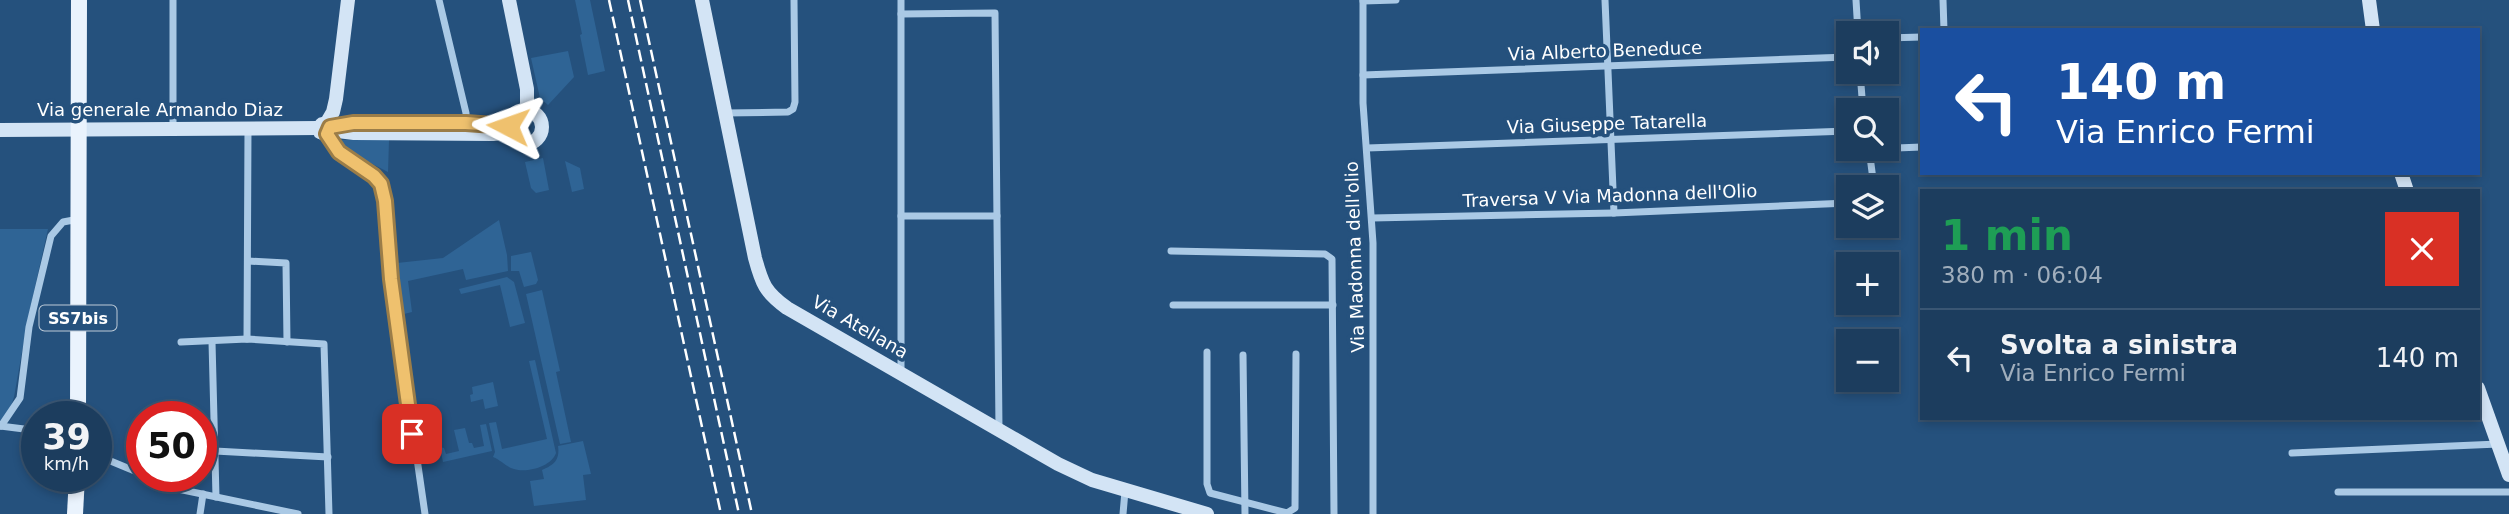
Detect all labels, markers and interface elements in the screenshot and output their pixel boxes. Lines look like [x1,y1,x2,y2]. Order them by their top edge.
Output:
map controls [1836,21,1899,392]
button: sound [1836,21,1899,84]
street label: Via Alberto Beneduce [1507,37,1702,64]
text: 140 m [2056,54,2226,111]
icon: left [1941,56,2032,147]
position arrow [471,89,545,163]
button: search [1836,98,1899,161]
street label: Via generale Armando Diaz [37,99,283,120]
street label: Via Giuseppe Tatarella [1506,110,1707,137]
text: Via Enrico Fermi [2056,113,2315,151]
street label: Via Madonna dell'olio [1341,161,1368,353]
button: layers [1836,175,1899,238]
street label: Traversa V Via Madonna dell'Olio [1461,180,1758,211]
text: 1 min [1941,211,2073,260]
button: close [2385,212,2459,286]
button: + [1836,252,1899,315]
text: 380 m · 06:04 [1941,262,2103,288]
street label: Via Atellana [809,291,912,362]
road number: SS7bis [40,306,116,330]
button: − [1836,329,1899,392]
text: Svolta a sinistra [2000,330,2238,360]
icon: left [1941,339,1979,377]
text: 140 m [2376,343,2459,373]
text: Via Enrico Fermi [2000,360,2186,386]
speed limit sign: 50 [126,401,217,492]
pin [382,404,442,464]
icon: arrive [393,415,431,453]
text: 39 [42,417,91,457]
text: km/h [44,453,89,474]

